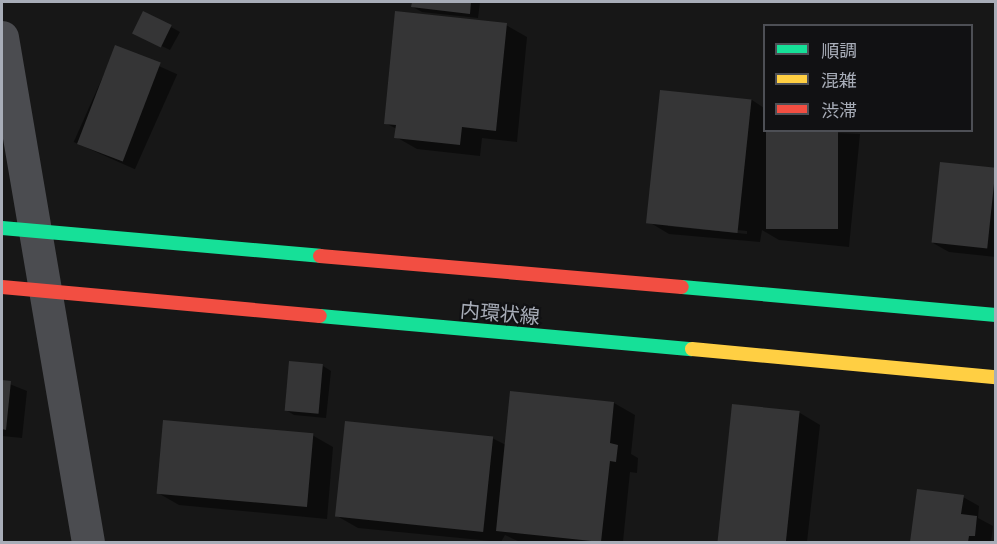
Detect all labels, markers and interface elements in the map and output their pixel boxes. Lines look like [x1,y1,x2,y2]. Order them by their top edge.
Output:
legend [763,24,973,132]
text: 順調 [821,38,857,63]
text: 混雑 [821,68,857,93]
text: 渋滞 [821,98,857,123]
street label: 内環状線 [459,298,541,328]

